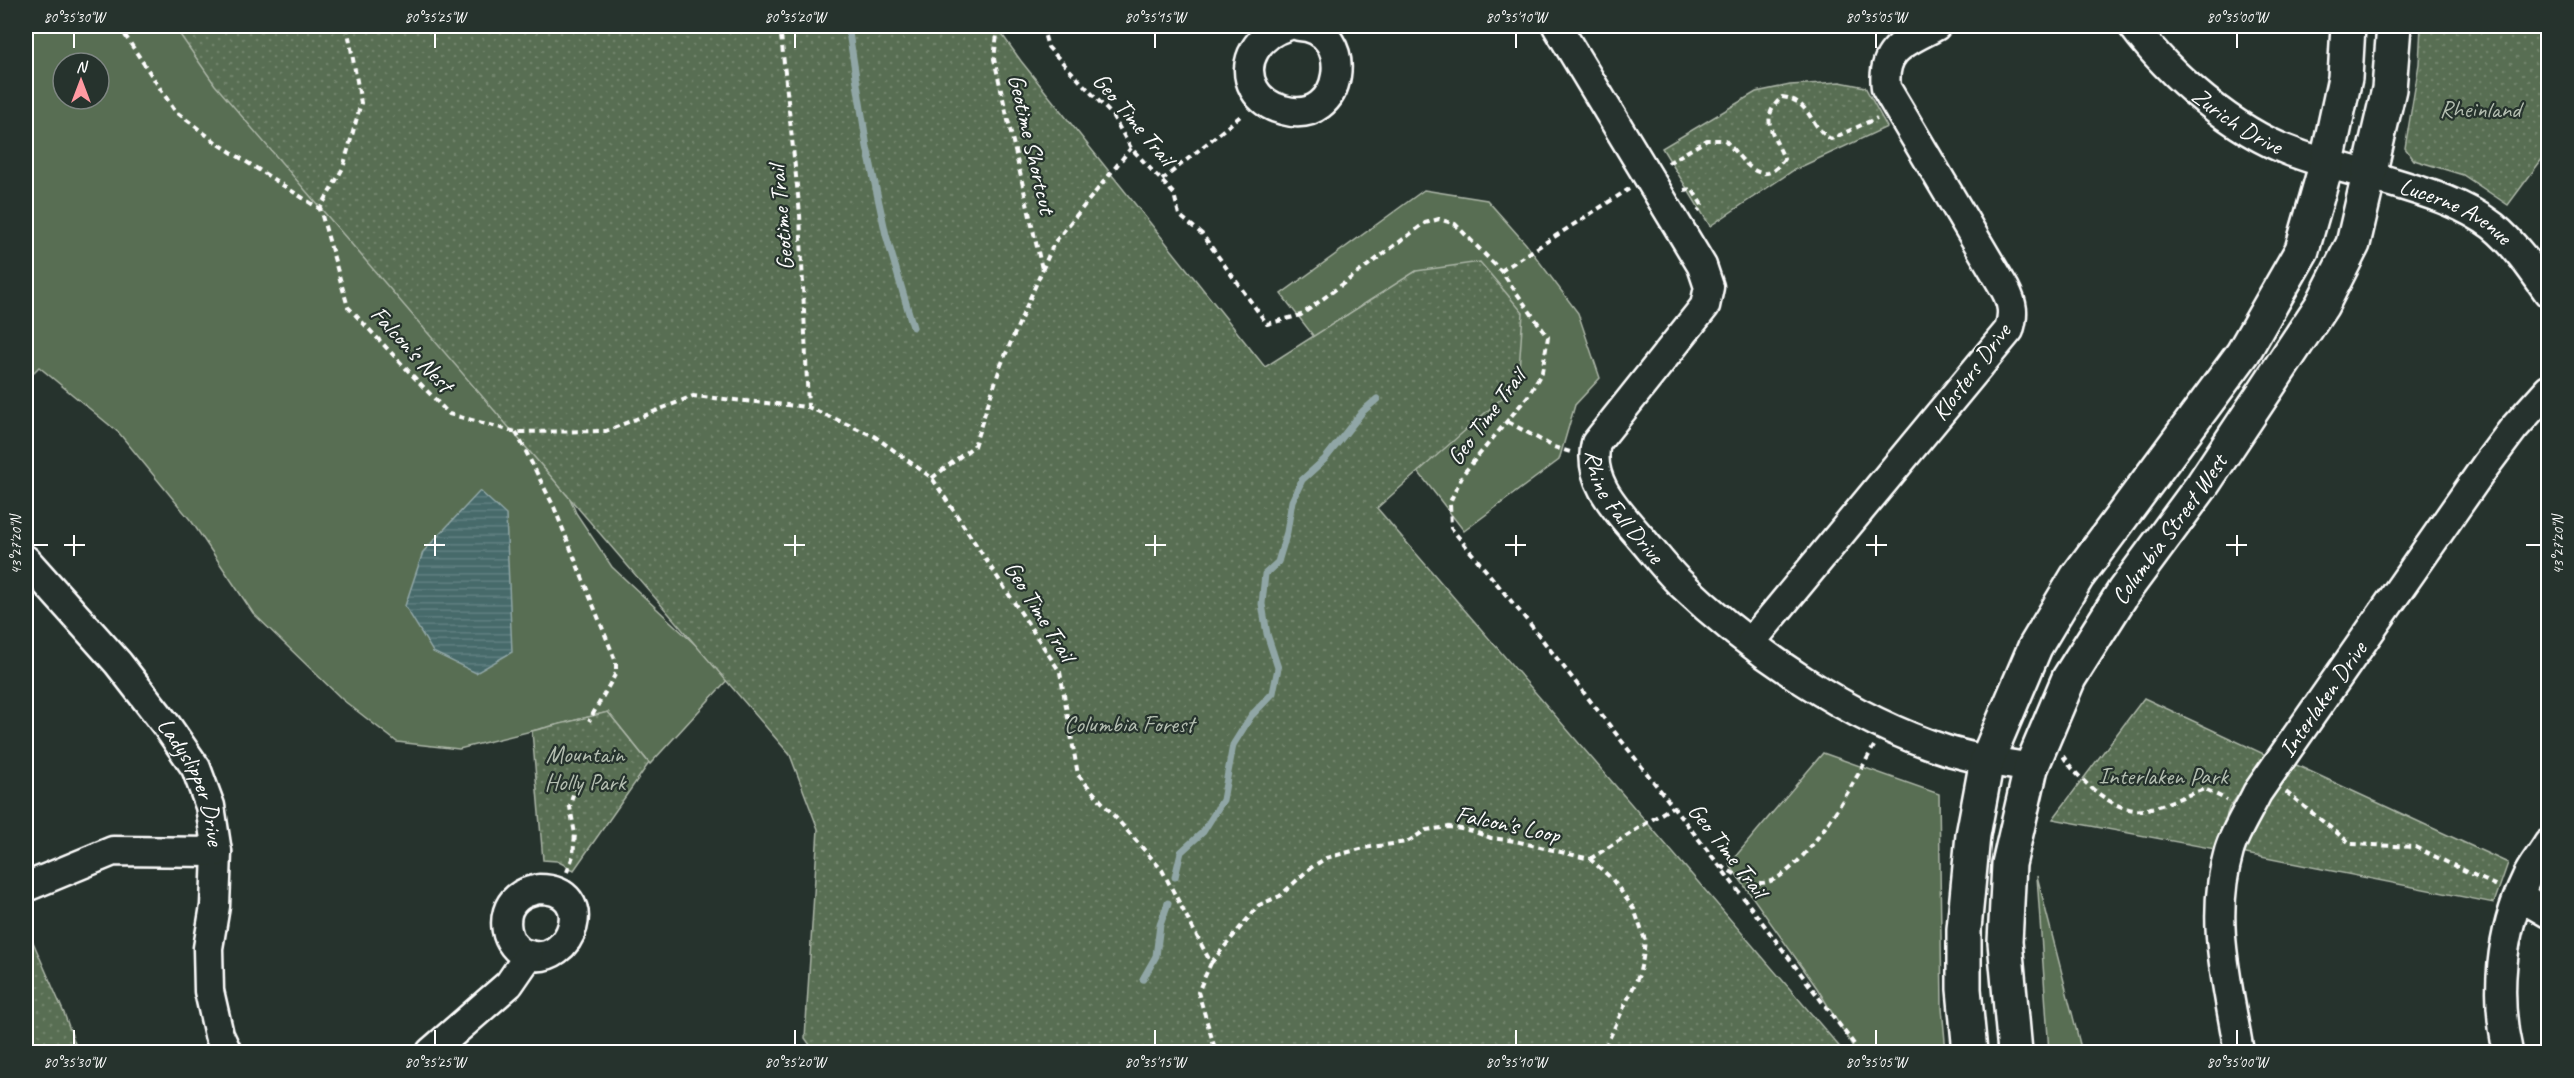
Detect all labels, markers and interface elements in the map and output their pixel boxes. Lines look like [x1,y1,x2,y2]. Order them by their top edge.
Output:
text: 80°35'30"W [44,8,108,27]
text: 80°35'25"W [405,8,469,27]
text: 80°35'20"W [765,8,829,27]
text: 80°35'15"W [1125,8,1189,27]
text: 80°35'10"W [1486,8,1550,27]
text: 80°35'05"W [1846,8,1910,27]
text: 80°35'00"W [2207,8,2271,27]
north arrow [51,51,111,111]
text: N [76,57,89,77]
street label: Geo Time Trail [1086,66,1184,175]
street label: Geotime Shortcut [1001,71,1063,219]
street label: Zurich Drive [2186,81,2289,162]
park label: Rheinland [2439,94,2524,124]
street label: Geotime Trail [761,160,801,272]
street label: Lucerne Avenue [2396,170,2520,252]
street label: Falcon's Nest [364,299,462,401]
street label: Klosters Drive [1925,316,2019,427]
street label: Geo Time Trail [1440,360,1534,471]
street label: Columbia Street West [2104,447,2235,610]
street label: Rhine Fall Drive [1579,451,1672,571]
text: 43°27'20"N [7,512,26,575]
text: 43°27'20"N [2549,512,2568,575]
street label: Geo Time Trail [997,555,1085,670]
street label: Interlaken Drive [2272,634,2374,763]
park label: Columbia Forest [1064,709,1197,739]
street label: Ladyslipper Drive [151,711,231,850]
park label: Mountain Holly Park [545,739,628,797]
park label: Interlaken Park [2098,761,2230,791]
street label: Geo Time Trail [1682,796,1777,907]
street label: Falcon's Loop [1453,798,1565,850]
text: 80°35'30"W [44,1053,108,1072]
text: 80°35'25"W [405,1053,469,1072]
text: 80°35'20"W [765,1053,829,1072]
text: 80°35'15"W [1125,1053,1189,1072]
text: 80°35'10"W [1486,1053,1550,1072]
text: 80°35'05"W [1846,1053,1910,1072]
text: 80°35'00"W [2207,1053,2271,1072]

